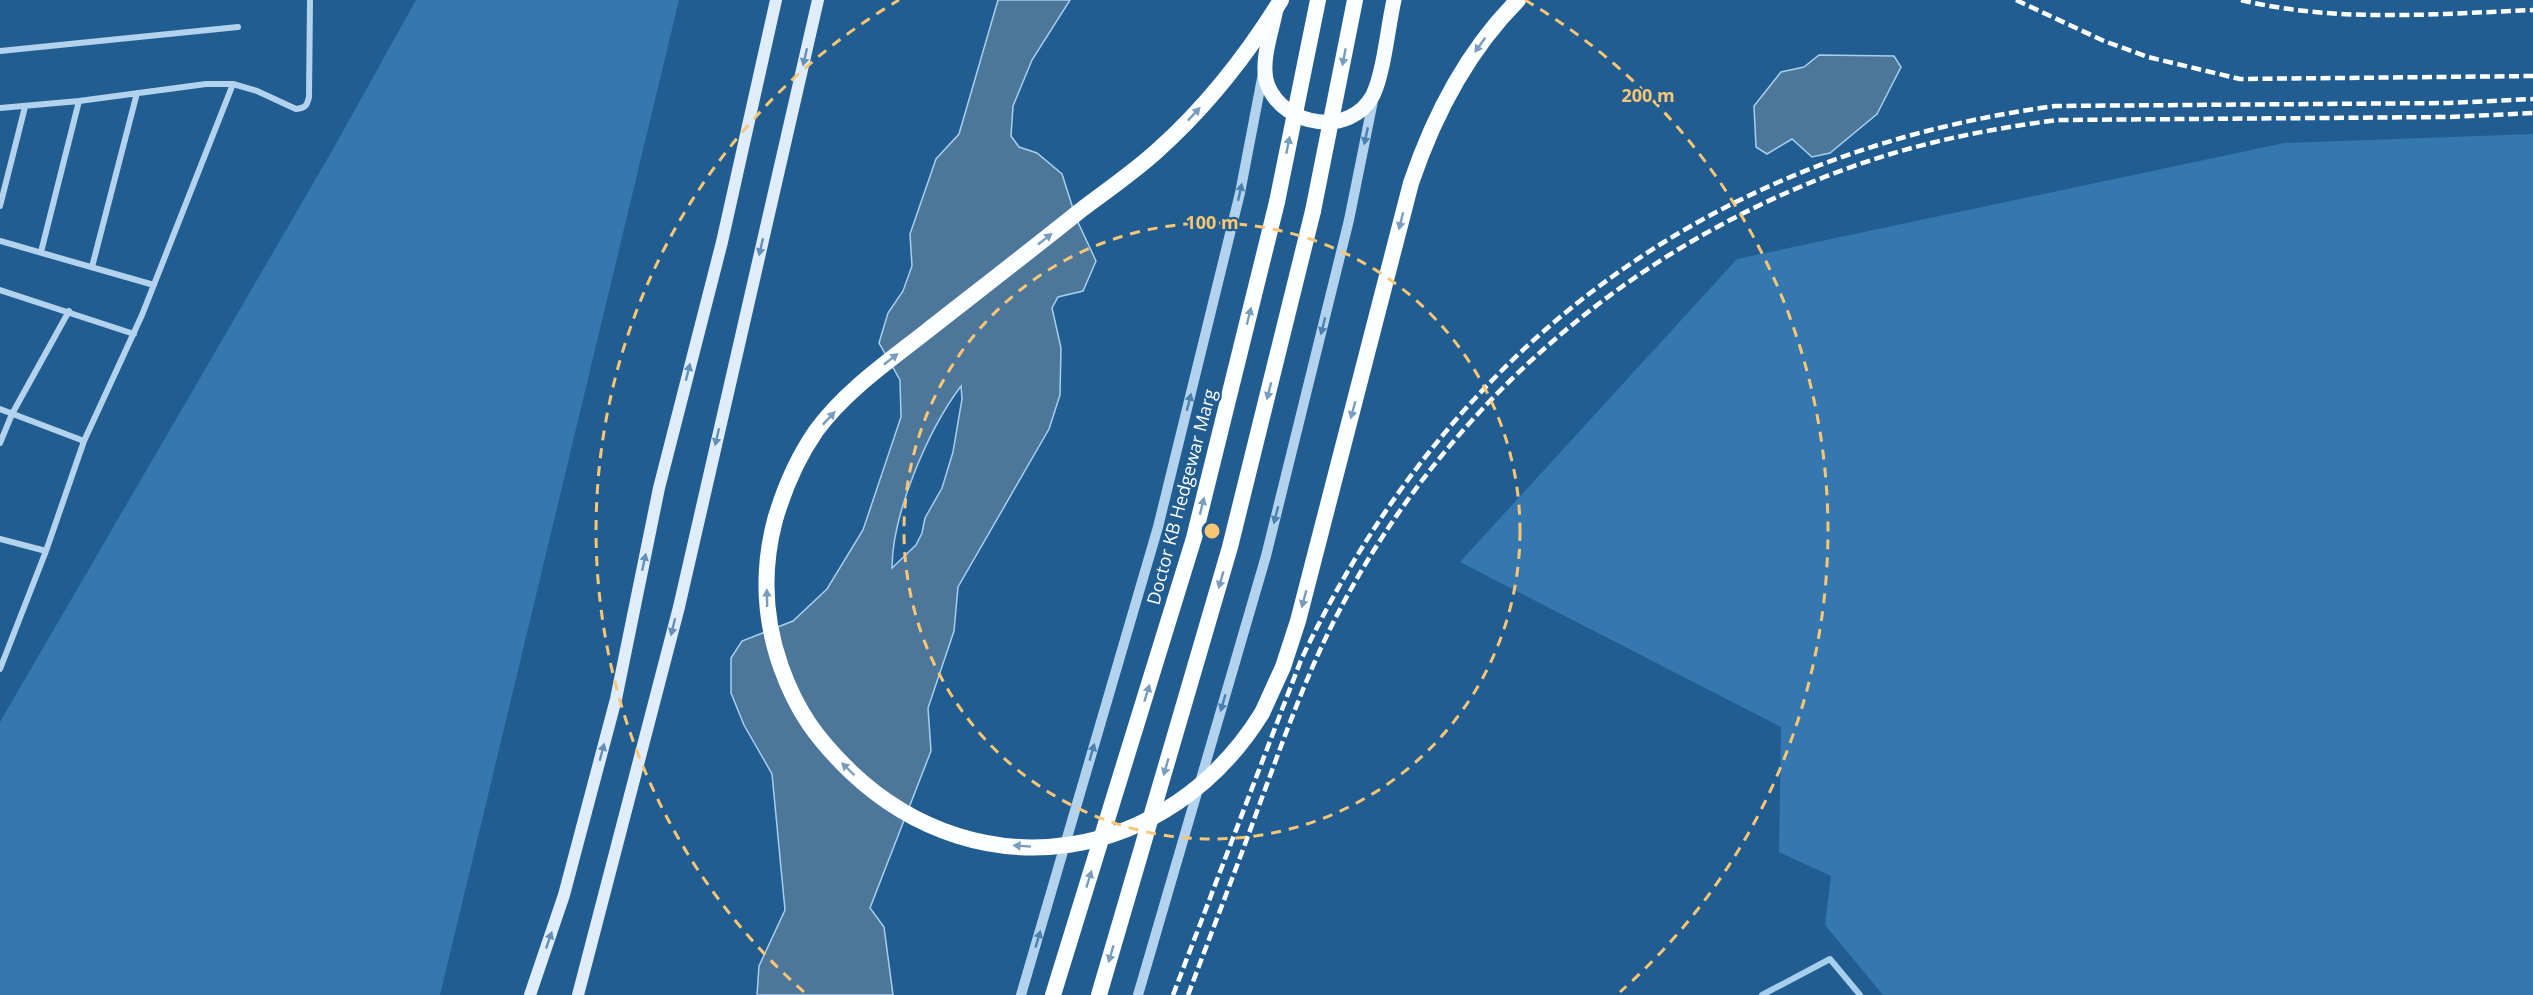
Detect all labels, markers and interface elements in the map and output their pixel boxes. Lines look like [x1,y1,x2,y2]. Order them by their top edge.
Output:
one-way arrow [1475,37,1487,52]
one-way arrow [799,48,809,66]
one-way arrow [1339,48,1348,67]
text: 200 m [1621,83,1675,107]
one-way arrow [1187,106,1201,121]
one-way arrow [1361,127,1370,146]
one-way arrow [1284,135,1293,154]
one-way arrow [1236,182,1245,201]
text: 100 m [1185,210,1239,234]
one-way arrow [1396,212,1406,230]
one-way arrow [1037,232,1053,245]
one-way arrow [756,238,765,257]
one-way arrow [1244,307,1254,326]
one-way arrow [1317,317,1327,335]
one-way arrow [884,353,899,365]
one-way arrow [684,363,694,381]
one-way arrow [1263,381,1273,400]
street label: Doctor KB Hedgewar Marg [1141,386,1221,607]
one-way arrow [1184,393,1194,411]
one-way arrow [1347,401,1357,419]
one-way arrow [821,411,835,425]
one-way arrow [712,428,722,446]
one-way arrow [1198,497,1208,515]
one-way arrow [1271,506,1281,525]
centre of rings [1202,521,1222,541]
one-way arrow [640,552,649,571]
one-way arrow [1216,571,1225,589]
one-way arrow [762,588,772,607]
one-way arrow [1298,590,1308,608]
one-way arrow [668,618,678,636]
one-way arrow [1142,684,1152,702]
one-way arrow [1218,694,1227,712]
one-way arrow [598,743,607,761]
one-way arrow [1088,743,1097,761]
one-way arrow [1161,758,1170,776]
one-way arrow [841,762,856,776]
one-way arrow [1012,842,1031,851]
one-way arrow [1085,870,1094,888]
one-way arrow [1033,930,1043,948]
one-way arrow [544,931,554,949]
one-way arrow [1106,945,1115,963]

